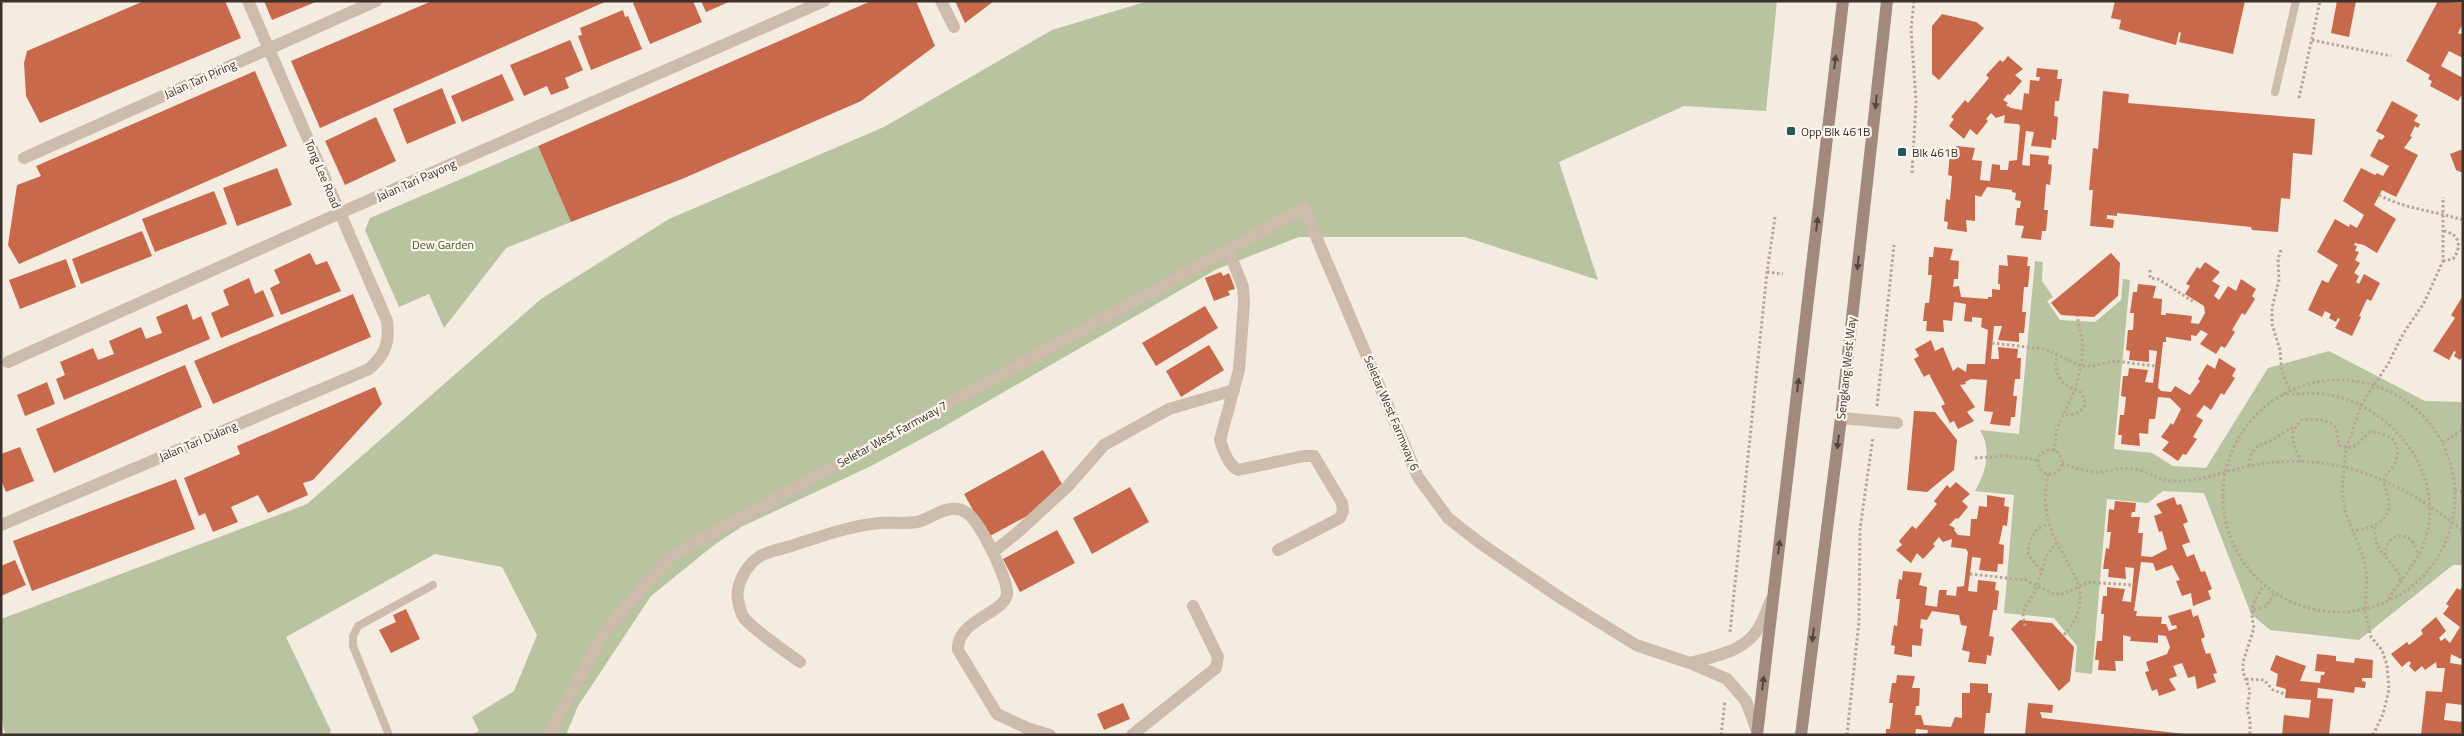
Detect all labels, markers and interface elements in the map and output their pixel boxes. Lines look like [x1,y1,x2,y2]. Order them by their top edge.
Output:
one-way arrow [1831,54,1839,70]
street label: Jalan Tari Piring [161,55,239,103]
one-way arrow [1872,94,1880,110]
place label: Opp Blk 461B [1801,122,1870,141]
marker: Opp Blk 461B [1785,125,1797,137]
street label: Tong Lee Road [300,137,346,211]
place label: Blk 461B [1912,143,1958,162]
marker: Blk 461B [1896,146,1908,158]
street label: Jalan Tari Payong [373,154,459,206]
one-way arrow [1813,215,1821,231]
park label: Dew Garden [412,235,474,254]
one-way arrow [1854,256,1862,272]
street label: Sengkang West Way [1831,315,1861,420]
street label: Seletar West Farmway 6 [1359,352,1425,474]
one-way arrow [1794,377,1802,393]
street label: Seletar West Farmway 7 [833,396,951,472]
street label: Jalan Tari Dulang [156,416,240,466]
one-way arrow [1834,435,1842,451]
one-way arrow [1775,538,1783,554]
one-way arrow [1809,627,1817,643]
one-way arrow [1759,675,1767,691]

